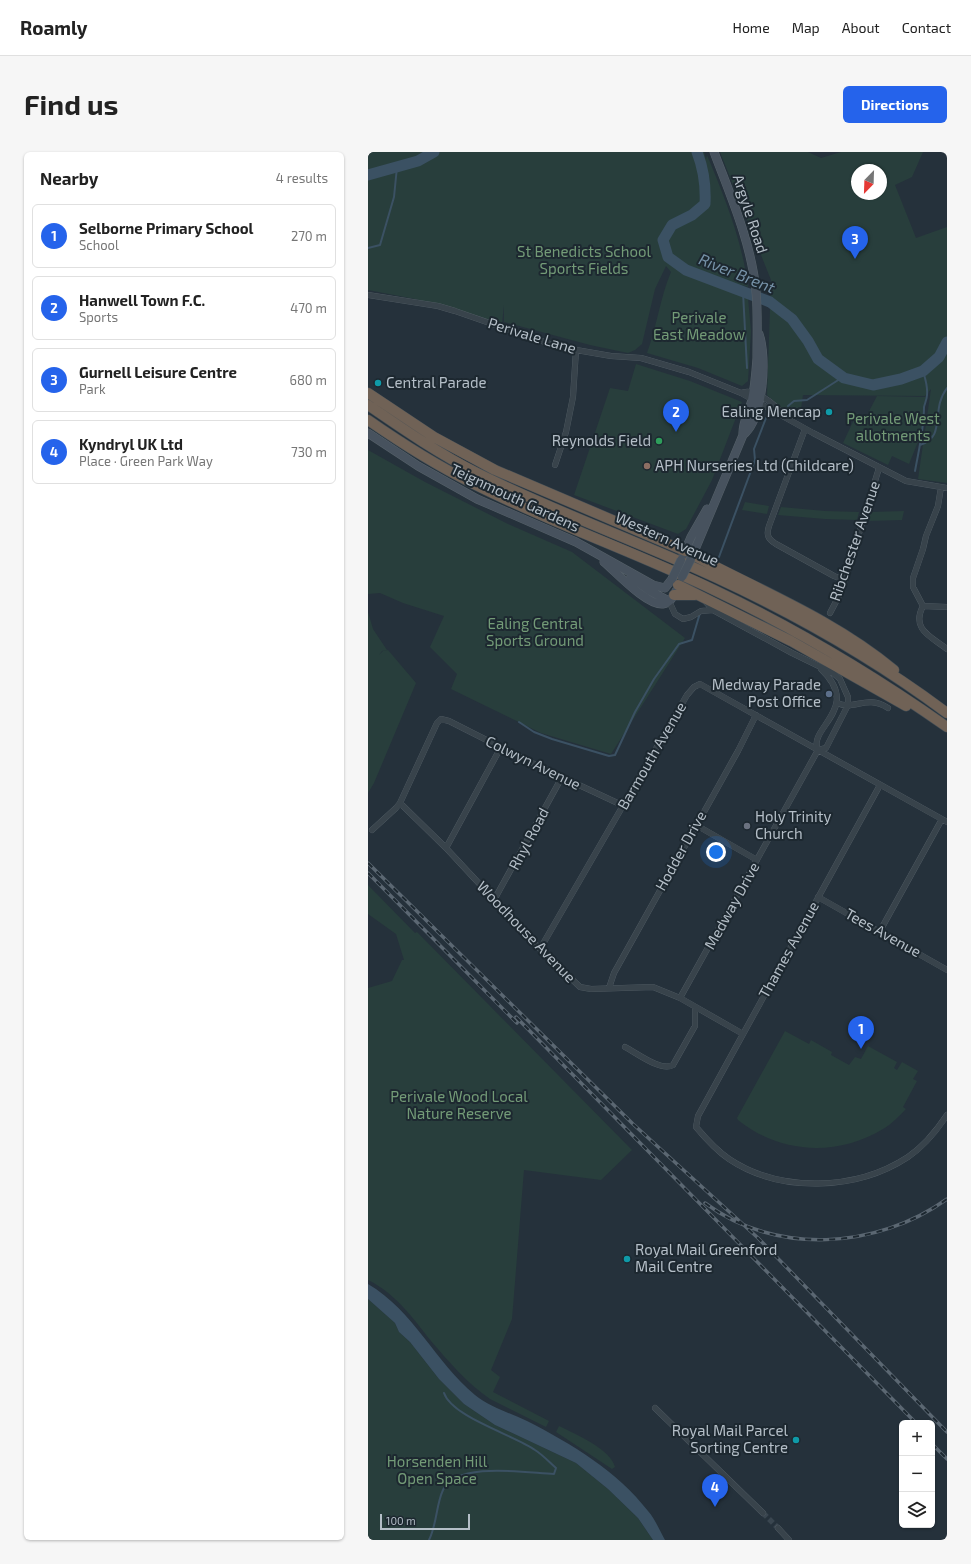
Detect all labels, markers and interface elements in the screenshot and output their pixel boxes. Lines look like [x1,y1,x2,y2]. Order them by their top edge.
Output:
text: Roamly [20,16,87,39]
text: Home [733,19,770,36]
text: Map [792,19,820,36]
text: About [842,19,880,36]
text: Contact [902,19,951,36]
button: Directions [843,86,947,123]
text: Find us [24,87,118,121]
north arrow [851,164,887,200]
text: Nearby [40,168,98,188]
text: 4 results [276,170,328,186]
street label: Argyle Road [730,172,772,255]
text: Selborne Primary School [79,219,254,237]
pin: 3 [842,226,868,259]
text: 1 [51,228,57,244]
text: 270 m [291,228,327,244]
text: School [79,237,119,253]
park label: St Benedicts School Sports Fields [517,242,651,277]
water label: River Brent [696,249,779,297]
text: Hanwell Town F.C. [79,291,205,309]
text: 2 [50,300,58,316]
text: 470 m [290,300,327,316]
park label: Perivale East Meadow [653,308,745,343]
text: Sports [79,309,118,325]
street label: Perivale Lane [486,313,579,357]
text: Gurnell Leisure Centre [79,363,237,381]
text: 3 [50,372,58,388]
text: 680 m [290,372,327,388]
place label: Central Parade [386,373,487,391]
marker: Central Parade [373,378,383,388]
text: Park [79,381,106,397]
pin: 2 [663,399,689,432]
place label: Ealing Mencap [722,402,821,420]
marker: Ealing Mencap [824,407,834,417]
park label: Perivale West allotments [846,409,940,444]
place label: Reynolds Field [552,431,651,449]
text: Kyndryl UK Ltd [79,435,183,453]
marker: Reynolds Field [654,436,664,446]
text: 4 [50,444,58,460]
text: 730 m [291,444,327,460]
text: Place · Green Park Way [79,453,213,469]
place label: APH Nurseries Ltd (Childcare) [655,456,854,474]
street label: Teignmouth Gardens [448,459,583,535]
marker: APH Nurseries Ltd (Childcare) [642,461,652,471]
street label: Ribchester Avenue [825,478,883,603]
street label: Western Avenue [613,507,722,569]
park label: Ealing Central Sports Ground [486,614,584,649]
place label: Medway Parade Post Office [712,675,821,710]
marker: Medway Parade Post Office [824,689,834,699]
street label: Barmouth Avenue [613,698,689,813]
street label: Colwyn Avenue [483,731,584,793]
street label: Rhyl Road [504,804,552,873]
street label: Hodder Drive [651,807,709,894]
place label: Holy Trinity Church [755,807,831,842]
marker: Holy Trinity Church [742,821,752,831]
your location [706,842,726,862]
street label: Medway Drive [700,859,762,952]
street label: Woodhouse Avenue [474,877,580,986]
street label: Thames Avenue [754,898,822,1001]
street label: Tees Avenue [842,904,925,960]
pin: 1 [848,1016,874,1049]
park label: Perivale Wood Local Nature Reserve [390,1087,528,1122]
place label: Royal Mail Greenford Mail Centre [635,1240,777,1275]
marker: Royal Mail Greenford Mail Centre [622,1254,632,1264]
map controls [899,1420,935,1528]
button: + [899,1420,935,1456]
place label: Royal Mail Parcel Sorting Centre [672,1421,789,1456]
marker: Royal Mail Parcel Sorting Centre [791,1435,801,1445]
park label: Horsenden Hill Open Space [387,1452,488,1487]
button: − [899,1456,935,1492]
pin: 4 [702,1474,728,1507]
button: layers [899,1492,935,1528]
scale bar [380,1512,470,1531]
text: 100 m [386,1514,416,1527]

